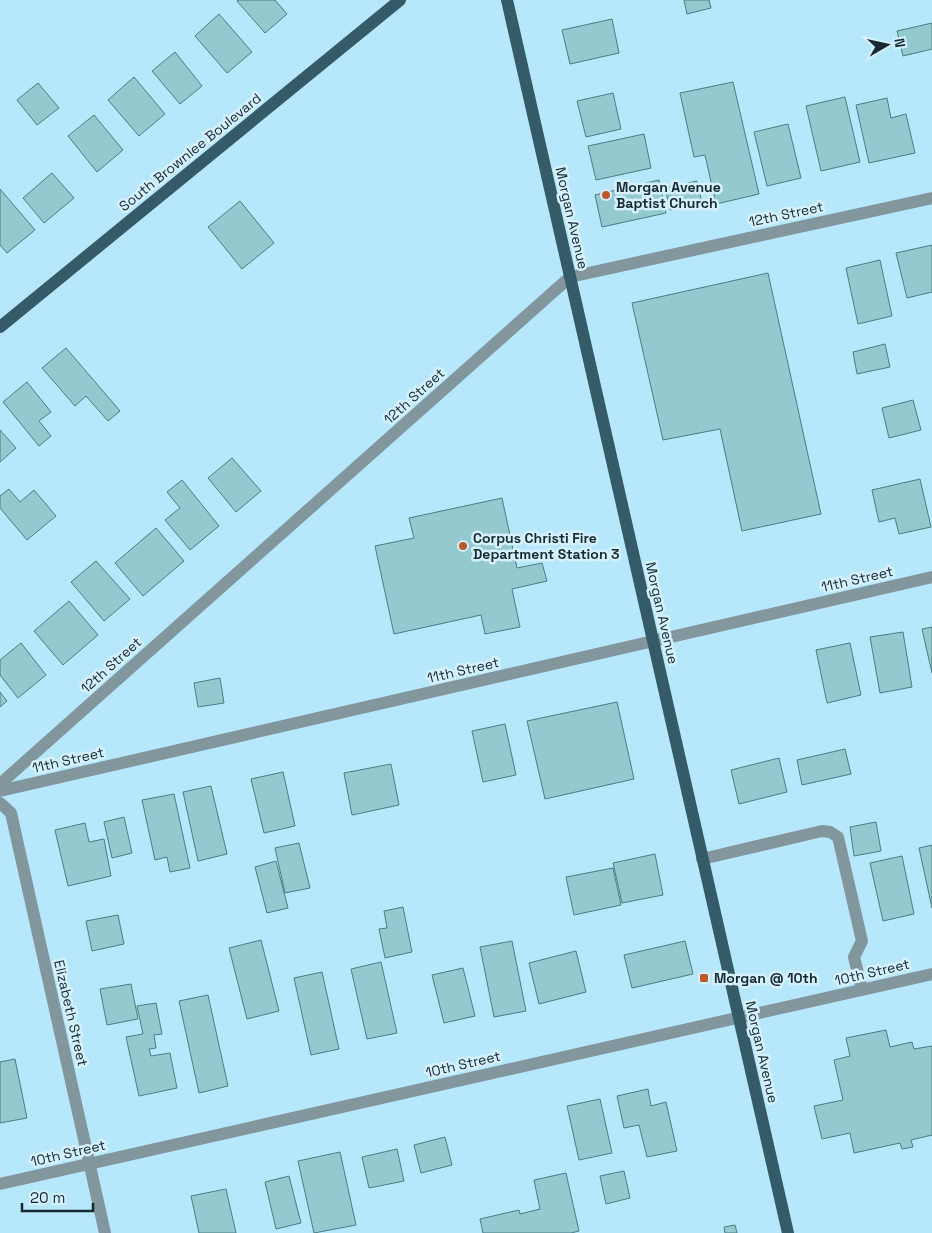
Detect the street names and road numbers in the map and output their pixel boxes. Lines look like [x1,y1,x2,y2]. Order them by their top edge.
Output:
street label: South Brownlee Boulevard [115,89,265,215]
street label: Morgan Avenue [552,165,592,271]
street label: 12th Street [747,197,825,231]
street label: 12th Street [380,364,448,428]
street label: Morgan Avenue [642,560,682,666]
street label: 11th Street [819,562,895,596]
street label: 12th Street [77,633,145,697]
street label: 11th Street [425,653,501,687]
street label: 11th Street [30,743,106,777]
street label: 10th Street [833,955,911,989]
street label: Elizabeth Street [50,958,92,1068]
street label: Morgan Avenue [742,999,782,1105]
street label: 10th Street [424,1047,502,1081]
street label: 10th Street [29,1136,107,1170]

